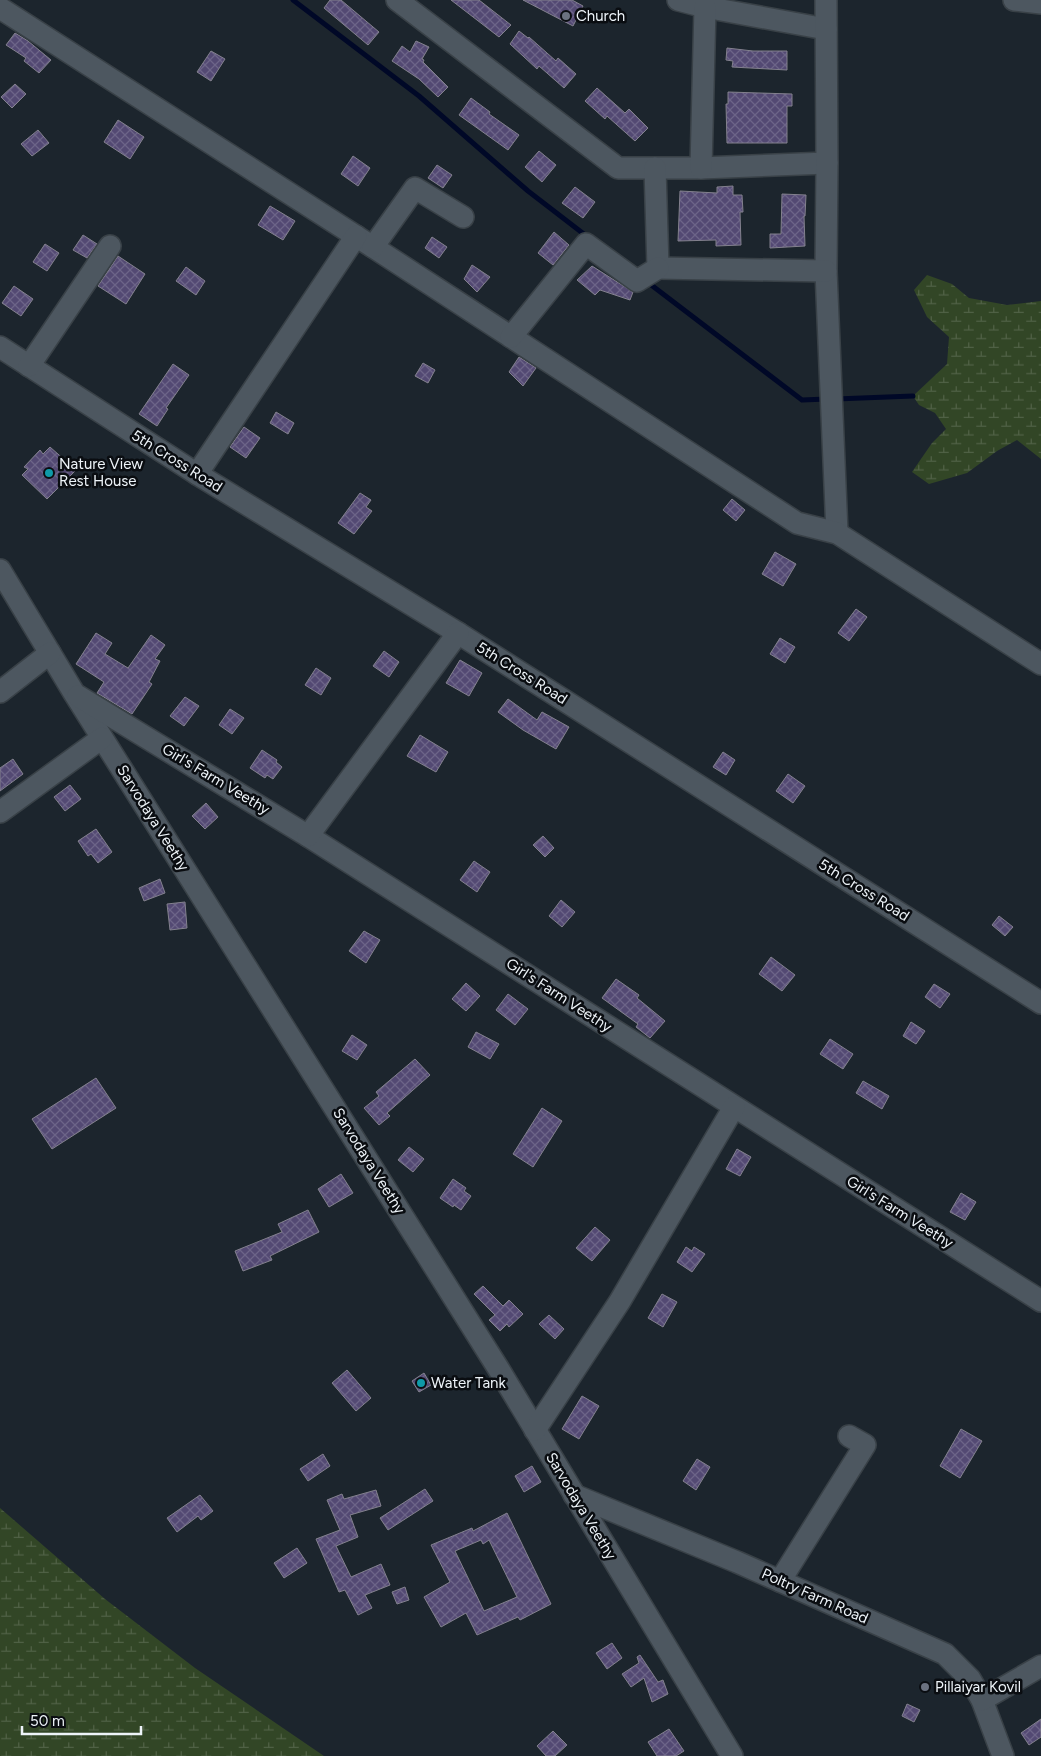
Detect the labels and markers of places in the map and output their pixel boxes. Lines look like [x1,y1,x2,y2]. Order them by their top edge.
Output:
place label: Church [576,7,625,25]
marker: Church [560,10,572,22]
place label: Nature View Rest House [59,455,143,490]
marker: Nature View Rest House [43,467,55,479]
place label: Water Tank [431,1374,506,1392]
marker: Water Tank [415,1377,427,1389]
place label: Pillaiyar Kovil [935,1678,1021,1696]
marker: Pillaiyar Kovil [919,1681,931,1693]

